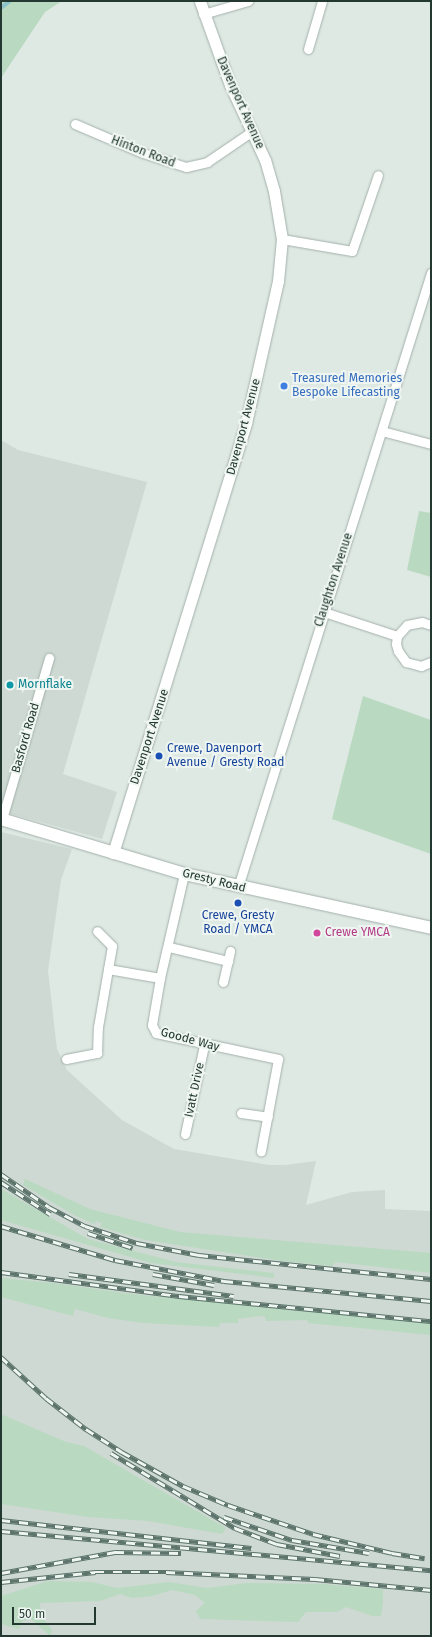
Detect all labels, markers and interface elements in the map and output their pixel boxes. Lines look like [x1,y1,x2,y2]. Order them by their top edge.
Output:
street label: Davenport Avenue [213,55,267,151]
street label: Hinton Road [109,133,177,171]
place label: Treasured Memories Bespoke Lifecasting [292,372,402,400]
street label: Davenport Avenue [224,377,264,477]
marker: Treasured Memories Bespoke Lifecasting [279,381,289,391]
street label: Claughton Avenue [312,531,356,629]
place label: Mornflake [18,678,72,692]
marker: Mornflake [5,680,15,690]
street label: Davenport Avenue [128,687,172,787]
street label: Basford Road [9,701,43,775]
place label: Crewe, Davenport Avenue / Gresty Road [167,742,284,770]
marker: Crewe, Davenport Avenue / Gresty Road [154,751,164,761]
street label: Gresty Road [181,866,247,896]
marker: Crewe, Gresty Road / YMCA [233,898,243,908]
place label: Crewe, Gresty Road / YMCA [202,909,274,937]
place label: Crewe YMCA [325,926,390,940]
marker: Crewe YMCA [312,928,322,938]
street label: Goode Way [159,1025,221,1055]
street label: Ivatt Drive [182,1061,208,1119]
scale bar [14,1599,98,1625]
text: 50 m [19,1607,45,1621]

